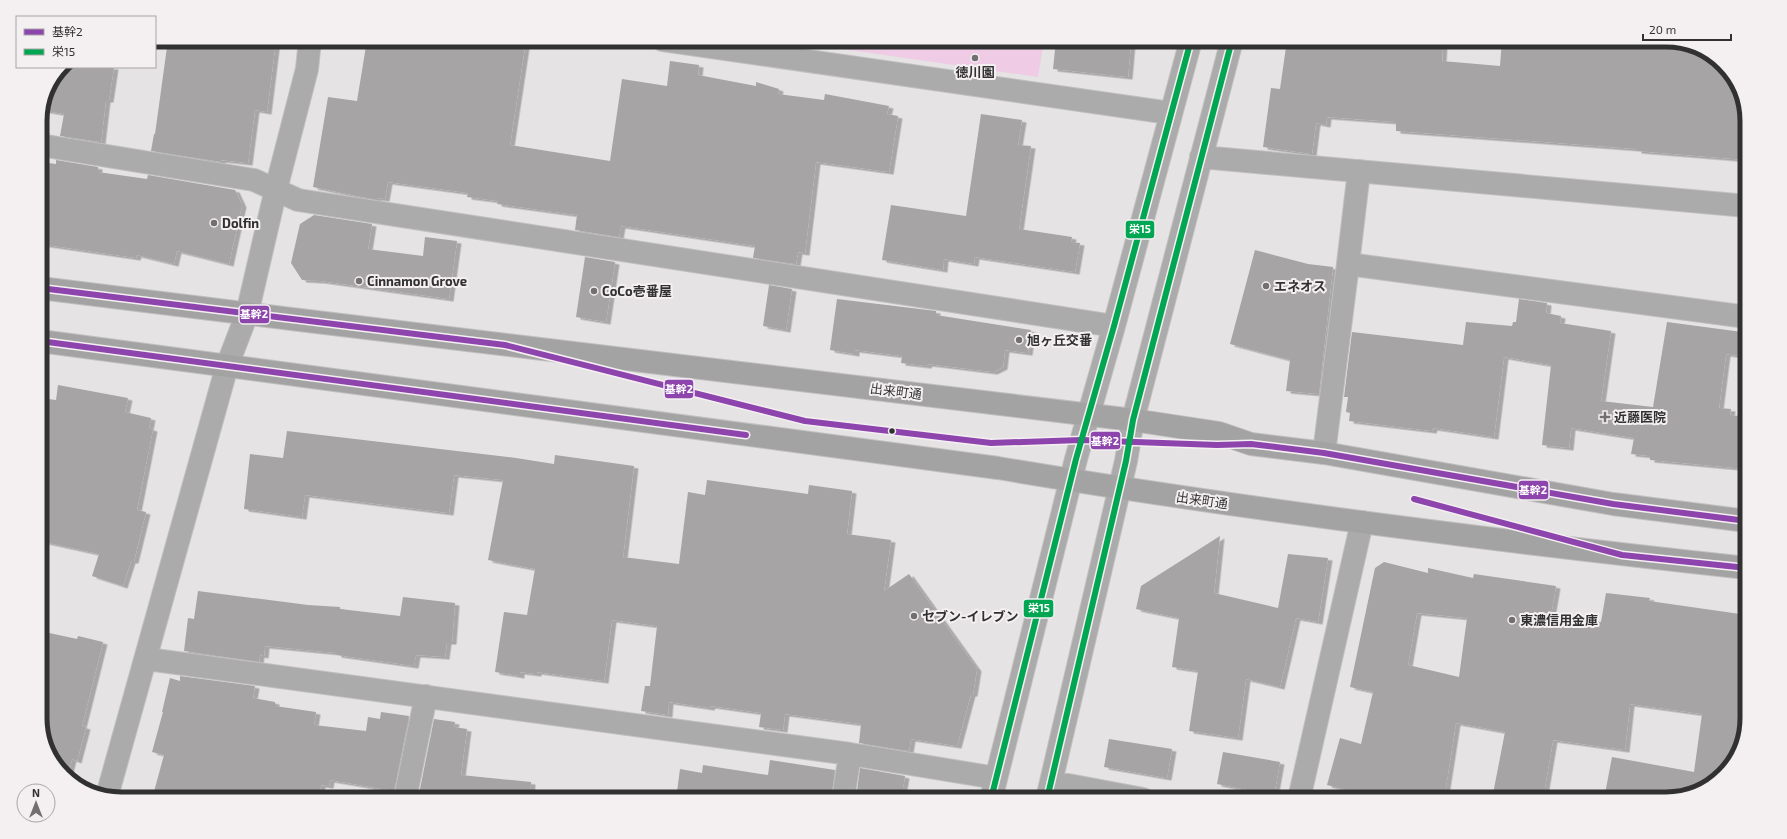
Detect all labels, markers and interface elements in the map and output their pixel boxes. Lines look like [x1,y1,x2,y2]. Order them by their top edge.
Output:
legend [16,16,156,68]
scale bar [1643,16,1731,42]
text: 20 m [1649,22,1676,36]
text: 基幹2 [52,24,83,38]
text: 栄15 [52,44,75,58]
marker: 徳川園 [970,53,980,63]
place label: 徳川園 [955,64,995,80]
place label: Dolfin [222,215,259,231]
marker: Dolfin [209,218,219,228]
line badge: 栄15 [1125,220,1155,239]
text: 栄15 [1129,222,1151,235]
place label: Cinnamon Grove [367,273,467,289]
marker: Cinnamon Grove [354,276,364,286]
place label: エネオス [1274,278,1326,294]
marker: エネオス [1261,281,1271,291]
place label: CoCo壱番屋 [602,283,672,299]
marker: CoCo壱番屋 [589,286,599,296]
line badge: 基幹2 [239,305,270,324]
text: 基幹2 [240,307,268,320]
place label: 旭ヶ丘交番 [1027,332,1092,348]
marker: 旭ヶ丘交番 [1014,335,1024,345]
line badge: 基幹2 [664,379,694,399]
street label: 出来町通 [869,380,923,402]
text: 基幹2 [665,382,693,395]
place label: 近藤医院 [1614,409,1666,425]
marker: 近藤医院 [1599,411,1611,423]
unlabelled marker [887,426,897,436]
line badge: 基幹2 [1090,431,1121,450]
text: 基幹2 [1091,434,1119,447]
line badge: 基幹2 [1518,480,1549,500]
text: 基幹2 [1519,483,1547,496]
street label: 出来町通 [1175,488,1229,512]
line badge: 栄15 [1023,599,1054,618]
text: 栄15 [1028,601,1050,614]
place label: セブン-イレブン [922,608,1018,624]
marker: セブン-イレブン [909,611,919,621]
place label: 東濃信用金庫 [1520,612,1598,628]
marker: 東濃信用金庫 [1507,615,1517,625]
north arrow [16,783,56,823]
text: N [32,786,40,799]

